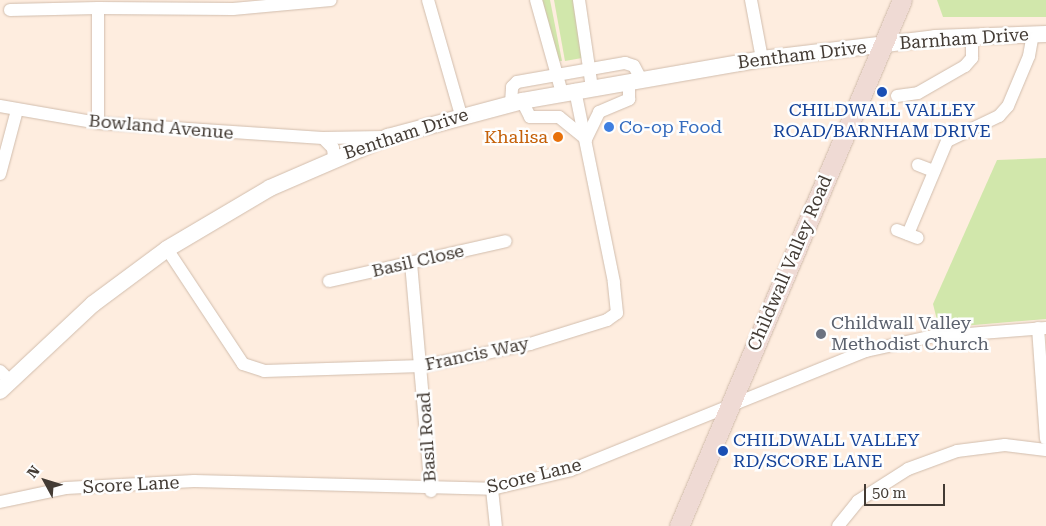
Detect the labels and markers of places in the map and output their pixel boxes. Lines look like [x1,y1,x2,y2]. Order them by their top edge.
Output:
marker: CHILDWALL VALLEY ROAD/BARNHAM DRIVE [876,86,888,98]
place label: CHILDWALL VALLEY ROAD/BARNHAM DRIVE [773,100,991,142]
place label: Co-op Food [619,116,722,138]
marker: Co-op Food [603,121,615,133]
place label: Khalisa [484,126,548,148]
marker: Khalisa [552,131,564,143]
place label: Childwall Valley Methodist Church [831,313,989,356]
marker: Childwall Valley Methodist Church [815,328,827,340]
place label: CHILDWALL VALLEY RD/SCORE LANE [733,430,920,472]
marker: CHILDWALL VALLEY RD/SCORE LANE [717,445,729,457]

